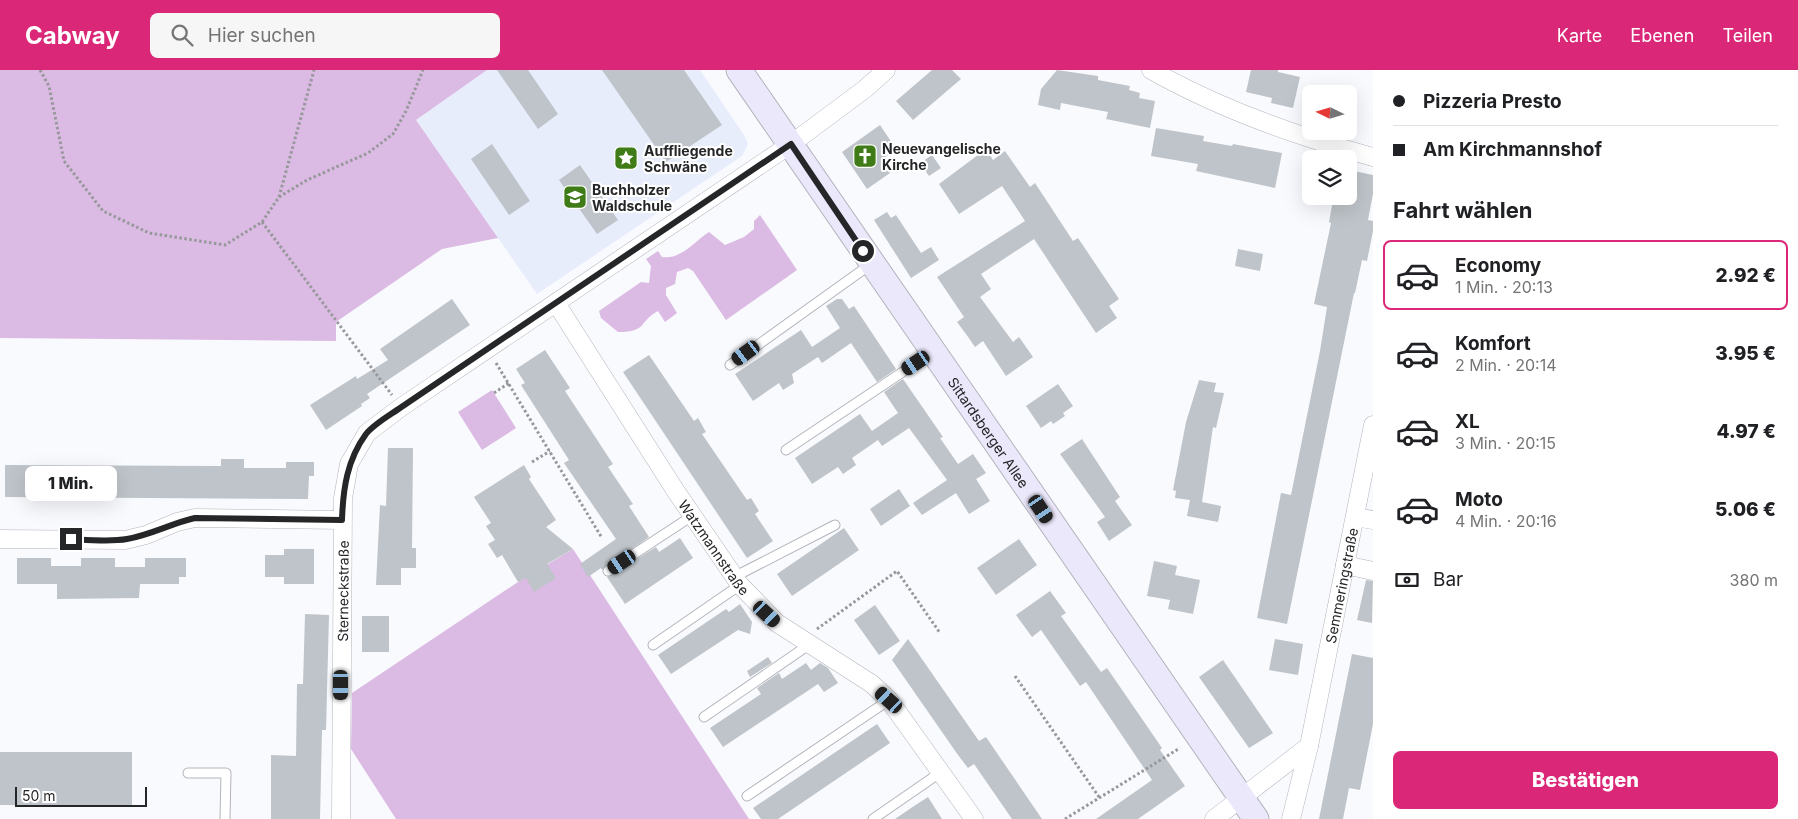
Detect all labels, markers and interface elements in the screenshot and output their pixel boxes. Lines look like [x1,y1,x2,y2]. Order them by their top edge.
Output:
search box [150,13,500,58]
text: Cabway [25,21,120,50]
icon: search [168,21,196,49]
text: Hier suchen [208,24,316,47]
text: Karte [1557,25,1602,46]
text: Ebenen [1630,25,1694,46]
text: Teilen [1722,25,1773,46]
north arrow [1302,85,1358,140]
map controls [1302,85,1357,205]
text: Pizzeria Presto [1423,90,1562,113]
text: Am Kirchmannshof [1423,138,1602,161]
place label: Neuevangelische Kirche [882,140,1001,173]
place label: Auffliegende Schwäne [644,142,733,175]
church icon: Neuevangelische Kirche [852,143,878,169]
place icon: Auffliegende Schwäne [613,145,639,171]
button: layers [1302,150,1357,205]
place label: Buchholzer Waldschule [592,181,672,214]
school or university icon: Buchholzer Waldschule [562,184,588,210]
text: Fahrt wählen [1393,197,1533,223]
route start [852,240,874,262]
icon: car [1395,253,1440,298]
text: Economy [1455,254,1541,277]
text: 2.92 € [1715,264,1776,287]
text: 1 Min. · 20:13 [1455,277,1553,297]
icon: car [1395,331,1440,376]
text: Komfort [1455,332,1531,355]
car [729,338,762,368]
text: 3.95 € [1715,342,1776,365]
car [899,348,932,378]
text: 2 Min. · 20:14 [1455,355,1557,375]
street label: Sittardsberger Allee [945,373,1033,491]
icon: car [1395,409,1440,454]
text: XL [1455,410,1480,433]
text: 4.97 € [1716,420,1776,443]
text: 3 Min. · 20:15 [1455,433,1556,453]
callout: 1 Min. [25,466,117,502]
text: 1 Min. [48,473,94,493]
icon: car [1395,487,1440,532]
text: Moto [1455,488,1503,511]
car [1026,492,1055,526]
street label: Watzmannstraße [676,496,753,598]
text: 5.06 € [1715,498,1776,521]
text: 4 Min. · 20:16 [1455,511,1557,531]
street label: Semmeringstraße [1321,526,1361,645]
route end [60,528,82,550]
street label: Sterneckstraße [334,540,351,642]
car [605,547,638,577]
icon: cash [1393,566,1421,594]
text: Bar [1433,568,1463,591]
text: 380 m [1730,570,1778,590]
car [750,598,783,630]
car [333,670,348,700]
car [872,684,905,716]
button: Bestätigen [1393,751,1778,809]
scale bar [15,784,148,807]
text: 50 m [22,787,56,804]

